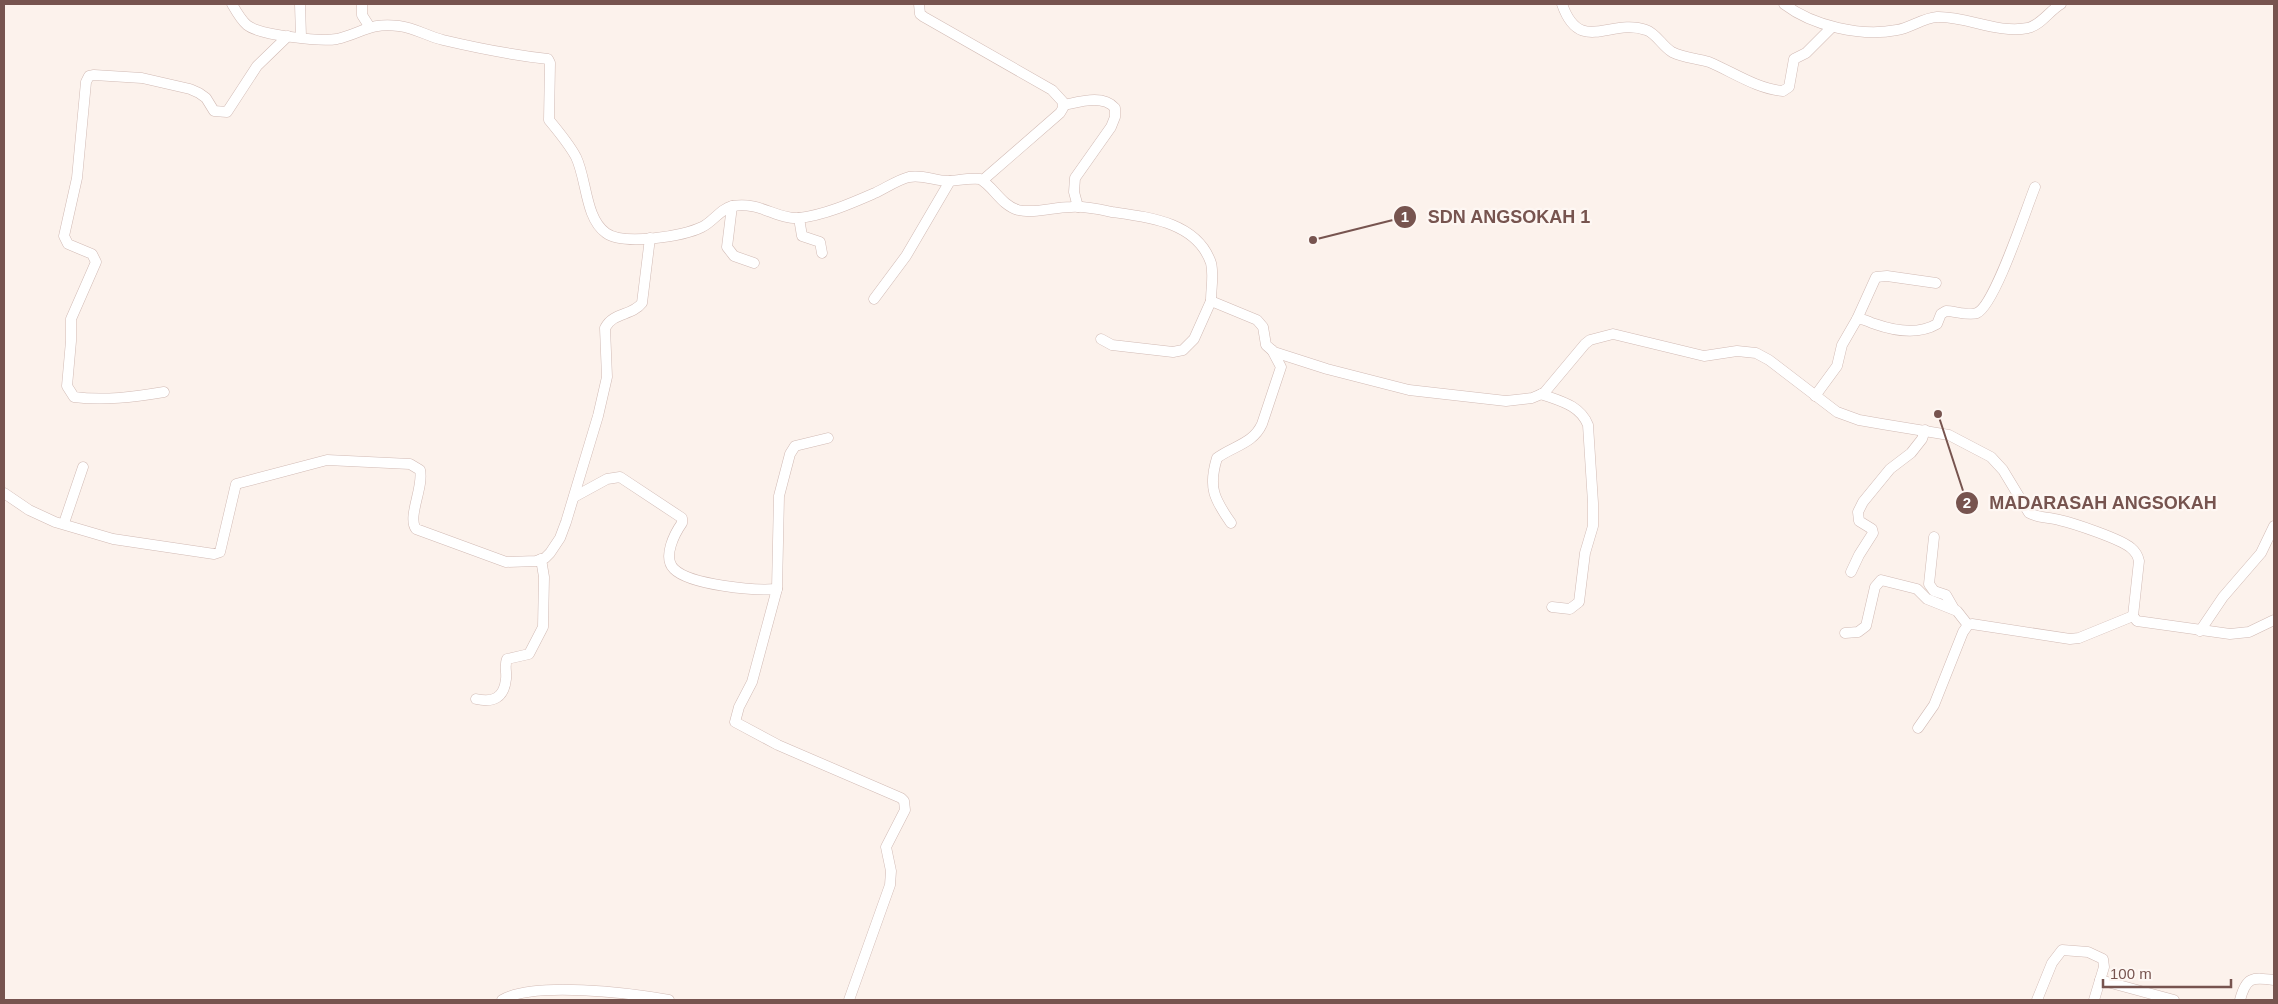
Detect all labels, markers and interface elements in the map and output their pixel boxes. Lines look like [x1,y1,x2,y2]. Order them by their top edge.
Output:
callout: SDN ANGSOKAH 1 [1393,200,1601,233]
text: SDN ANGSOKAH 1 [1428,207,1590,227]
text: 1 [1401,208,1409,225]
callout: MADARASAH ANGSOKAH [1954,486,2227,519]
text: MADARASAH ANGSOKAH [1989,493,2217,513]
text: 2 [1963,494,1971,511]
scale bar [2103,956,2230,988]
text: 100 m [2110,965,2152,982]

